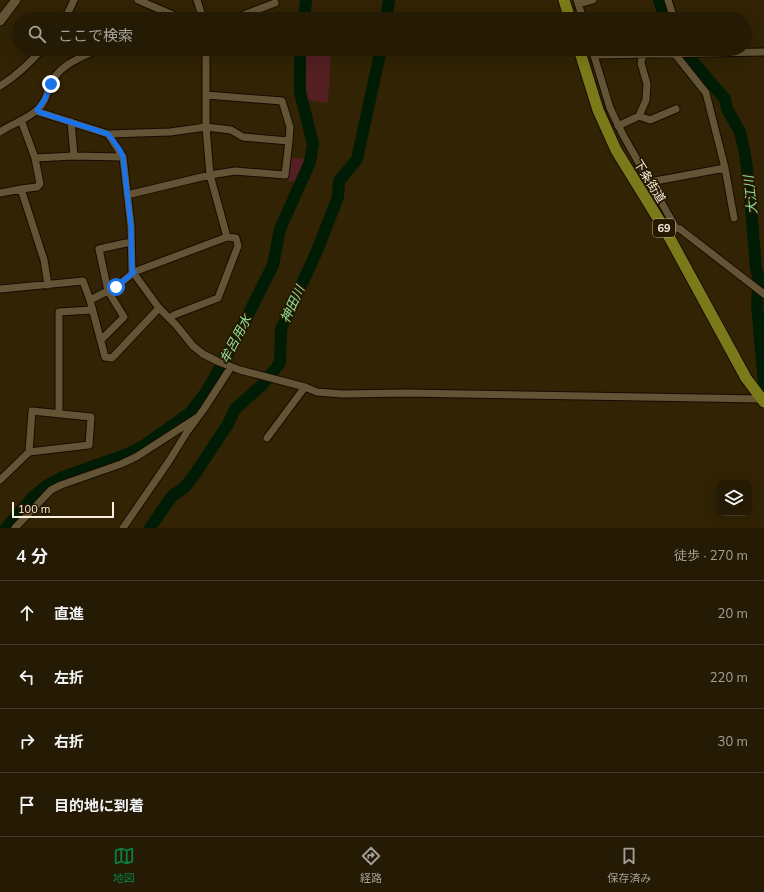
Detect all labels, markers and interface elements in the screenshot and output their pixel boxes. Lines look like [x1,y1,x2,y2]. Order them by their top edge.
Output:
search box [12,12,752,56]
icon: search [26,23,48,45]
text: ここで検索 [58,26,133,45]
route end [42,75,60,93]
street label: 下条街道 [631,157,669,205]
water label: 大江川 [740,173,760,215]
road number: 69 [653,219,675,237]
route start [107,278,125,296]
water label: 神田川 [277,281,308,325]
water label: 牟呂用水 [216,311,255,366]
map controls [716,480,752,516]
button: layers [716,480,752,516]
scale bar [12,500,114,519]
text: 100 m [18,502,50,516]
text: 4 分 [16,545,48,566]
text: 徒歩 · 270 m [674,547,748,563]
icon: ahead [16,602,38,624]
text: 直進 [54,604,84,623]
text: 20 m [718,605,748,621]
icon: left [16,666,38,688]
text: 左折 [54,668,84,687]
text: 220 m [710,669,748,685]
icon: right [16,730,38,752]
text: 右折 [54,732,84,751]
text: 30 m [718,733,748,749]
icon: arrive [16,794,38,816]
text: 目的地に到着 [54,796,144,815]
tab: 地図 [113,845,135,885]
tab: 経路 [360,845,382,885]
tab: 保存済み [607,845,651,885]

